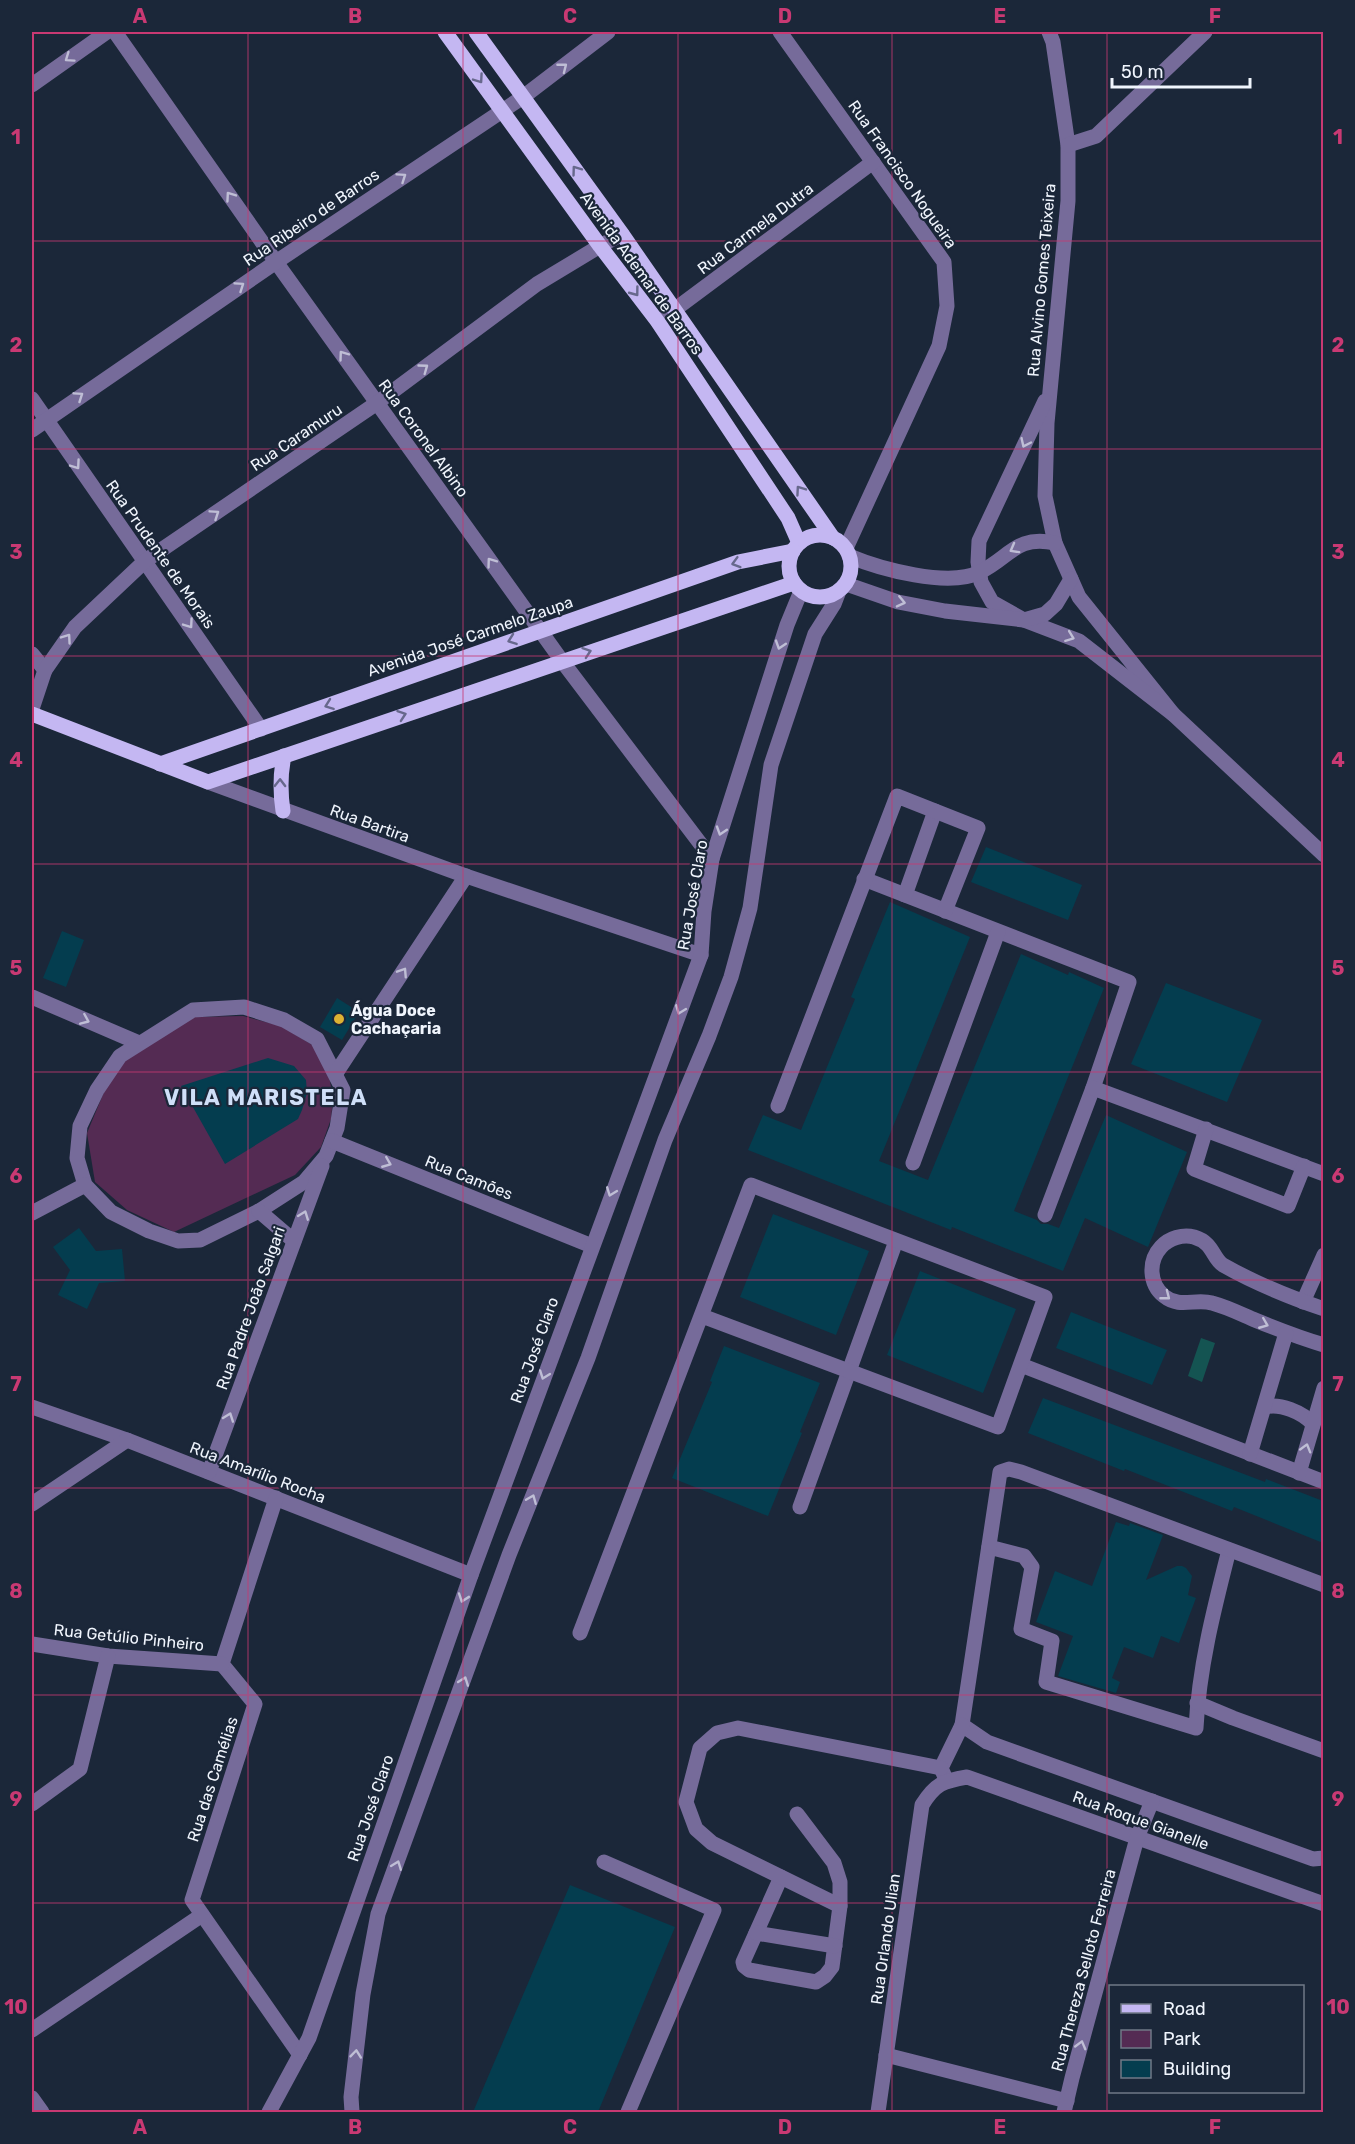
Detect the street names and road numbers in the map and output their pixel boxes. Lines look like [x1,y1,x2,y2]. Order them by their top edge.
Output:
street label: Rua Francisco Nogueira [844,97,961,252]
street label: Rua Ribeiro de Barros [240,165,383,270]
street label: Rua Carmela Dutra [694,179,817,278]
street label: Rua Alvino Gomes Teixeira [1024,183,1059,378]
street label: Avenida Ademar de Barros [576,188,707,358]
street label: Rua Coronel Albino [375,376,473,501]
street label: Rua Caramuru [247,400,346,475]
street label: Rua Prudente de Morais [102,476,219,632]
street label: Avenida José Carmelo Zaupa [365,592,575,681]
street label: Rua Bartira [327,800,412,847]
street label: Rua José Claro [673,838,712,952]
street label: Rua Camões [422,1151,515,1204]
street label: Rua Padre João Salgari [212,1224,289,1392]
street label: Rua José Claro [506,1294,563,1406]
street label: Rua Amarílio Rocha [187,1438,328,1507]
street label: Rua Getúlio Pinheiro [53,1620,205,1655]
street label: Rua das Camélias [183,1714,242,1844]
street label: Rua José Claro [343,1752,398,1864]
street label: Rua Roque Gianelle [1070,1787,1212,1854]
street label: Rua Thereza Selloto Ferreira [1047,1867,1120,2073]
street label: Rua Orlando Ulian [867,1872,904,2006]

